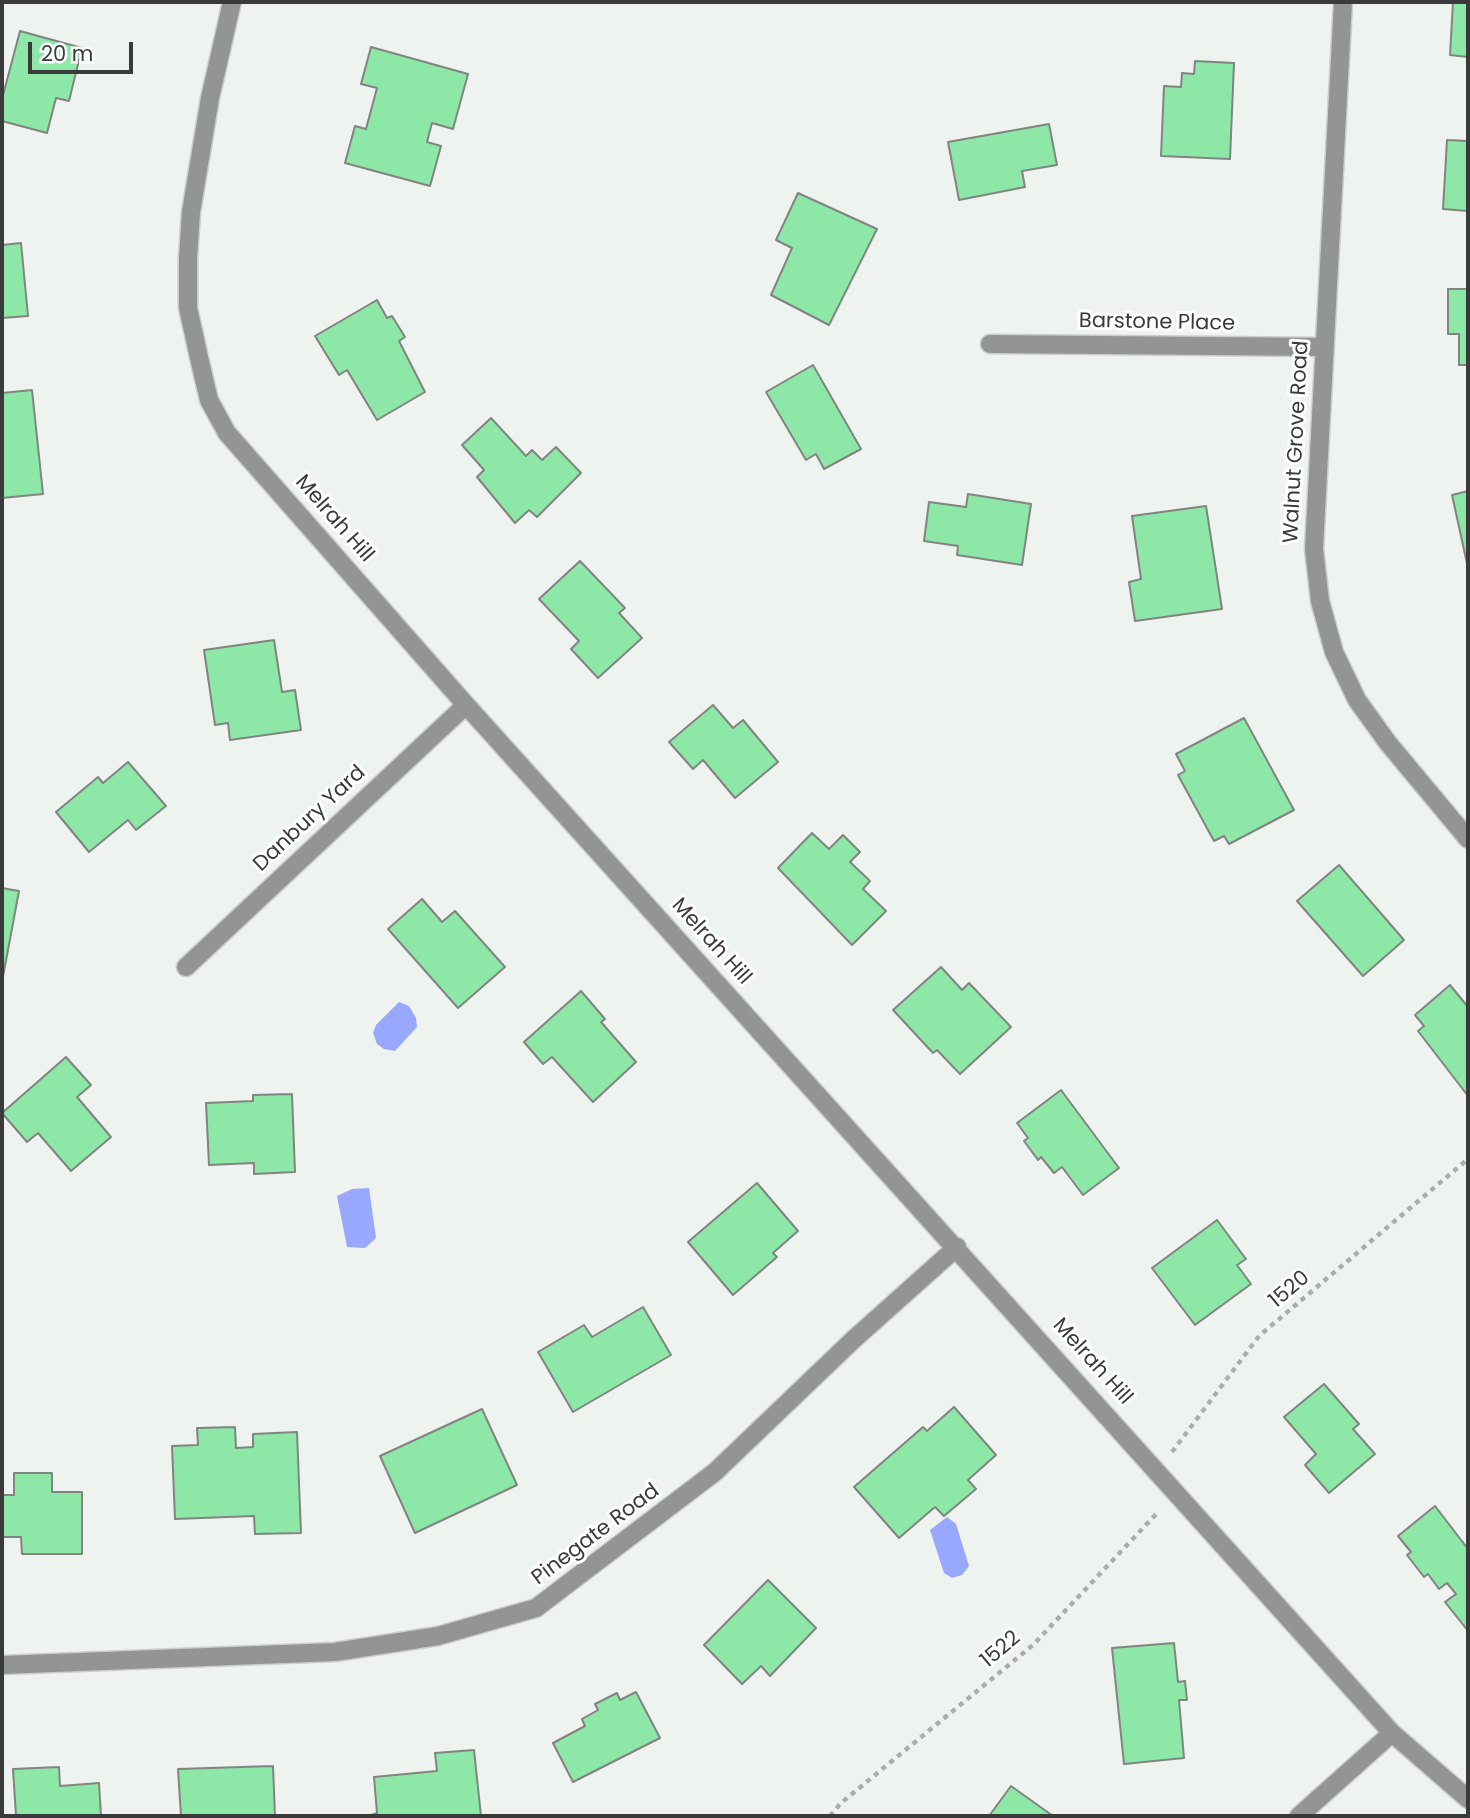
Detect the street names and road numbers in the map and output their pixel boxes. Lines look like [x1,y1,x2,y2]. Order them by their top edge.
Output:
street label: Barstone Place [1079,309,1235,337]
street label: Walnut Grove Road [1279,340,1315,544]
street label: Melrah Hill [289,470,379,568]
street label: Danbury Yard [249,761,371,877]
street label: Melrah Hill [666,894,756,990]
street label: 1520 [1265,1266,1315,1314]
street label: Melrah Hill [1047,1314,1137,1410]
street label: Pinegate Road [527,1479,665,1591]
street label: 1522 [976,1626,1026,1674]

